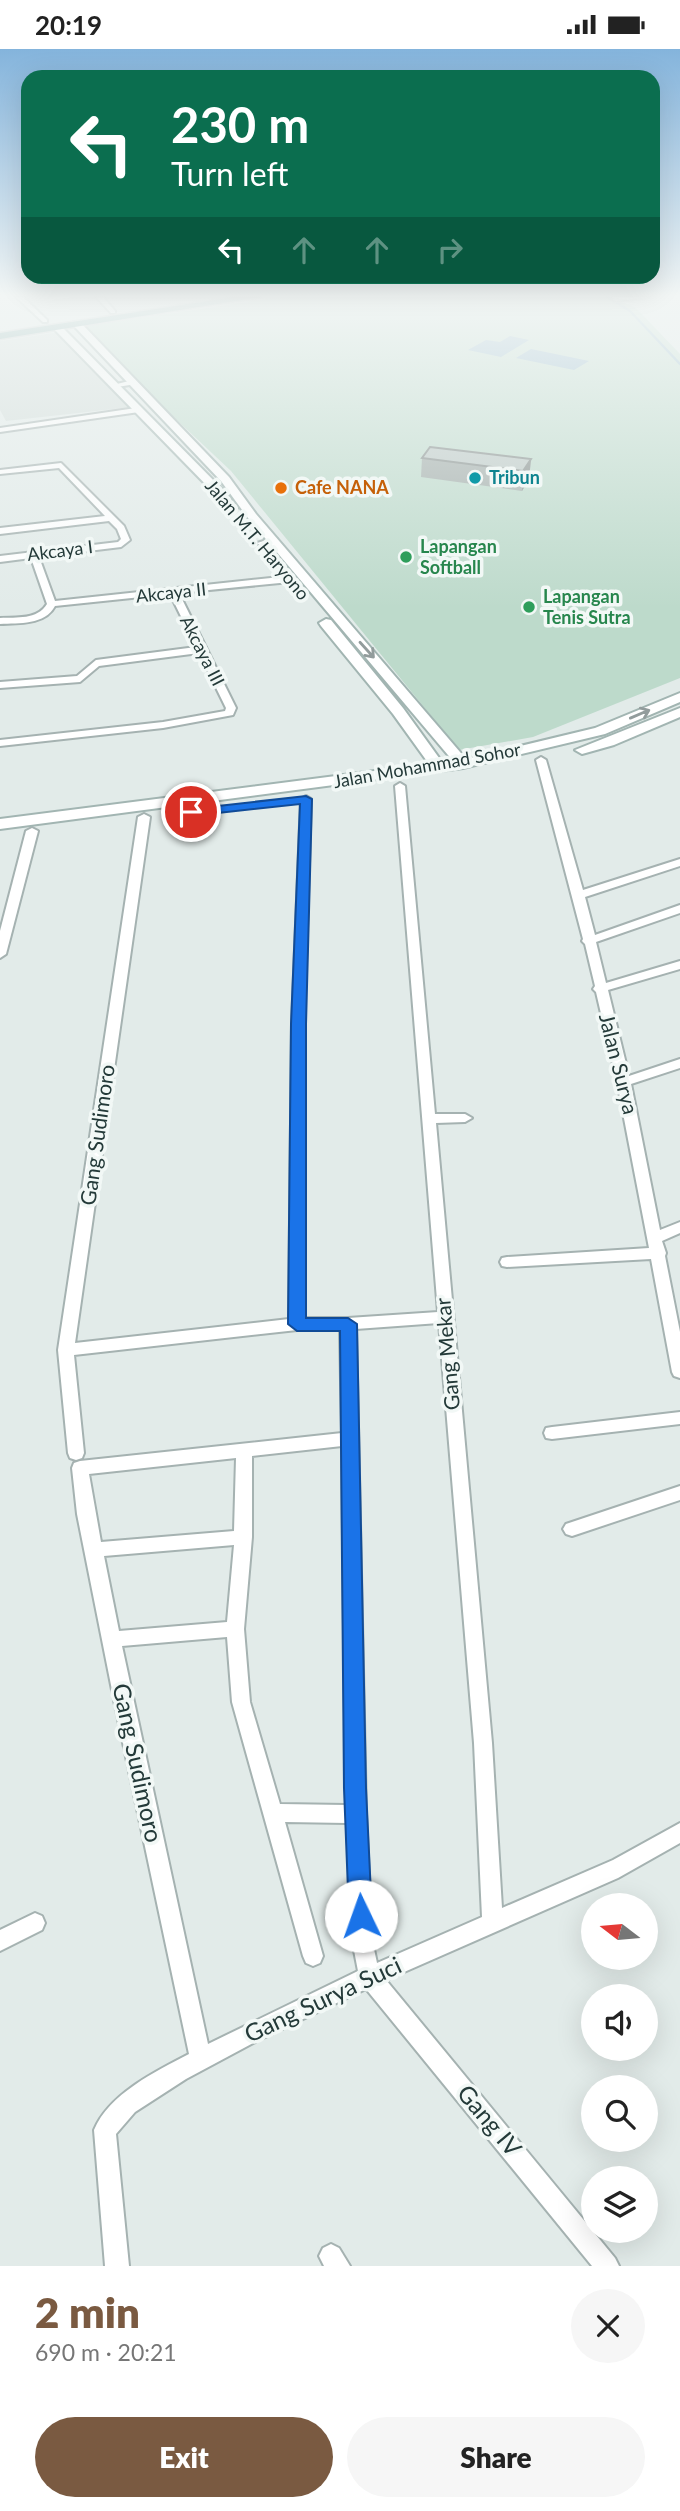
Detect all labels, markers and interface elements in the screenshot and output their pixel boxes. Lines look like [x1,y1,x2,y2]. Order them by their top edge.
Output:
text: 20:19 [35,9,102,41]
text: 230 m [171,95,309,153]
icon: left [56,98,147,189]
text: Turn left [171,154,288,193]
icon: left [212,231,250,269]
icon: ahead [285,231,323,269]
icon: ahead [358,231,396,269]
icon: right [431,231,469,269]
place label: Tribun [489,466,540,488]
marker: Tribun [467,470,483,486]
street label: Jalan M.T. Haryono [201,475,315,604]
place label: Cafe NANA [295,476,389,498]
marker: Cafe NANA [273,480,289,496]
street label: Akcaya I [26,535,94,565]
place label: Lapangan Softball [420,535,497,578]
marker: Lapangan Softball [398,549,414,565]
street label: Akcaya II [135,577,207,607]
place label: Lapangan Tenis Sutra [543,585,631,628]
marker: Lapangan Tenis Sutra [521,599,537,615]
street label: Akcaya III [176,612,230,689]
one-way arrow [358,641,375,658]
one-way arrow [629,707,650,720]
street label: Jalan Mohammad Sohor [332,738,523,792]
pin [161,782,221,842]
icon: arrive [172,793,210,831]
street label: Jalan Surya [595,1011,644,1117]
street label: Gang Sudimoro [74,1063,119,1207]
street label: Gang Mekar [429,1297,464,1411]
street label: Gang Sudimoro [107,1680,169,1845]
position arrow [324,1879,398,1953]
north arrow [581,1893,658,1971]
map controls [581,1893,658,2243]
street label: Gang Surya Suci [239,1950,405,2048]
button: sound [581,1984,658,2061]
button: search [581,2075,658,2152]
street label: Gang IV [452,2078,529,2162]
button: layers [581,2166,658,2243]
text: 2 min [35,2287,140,2337]
button: close [571,2289,645,2363]
text: 690 m · 20:21 [35,2338,177,2366]
button: Exit [35,2417,333,2497]
button: Share [347,2417,645,2497]

